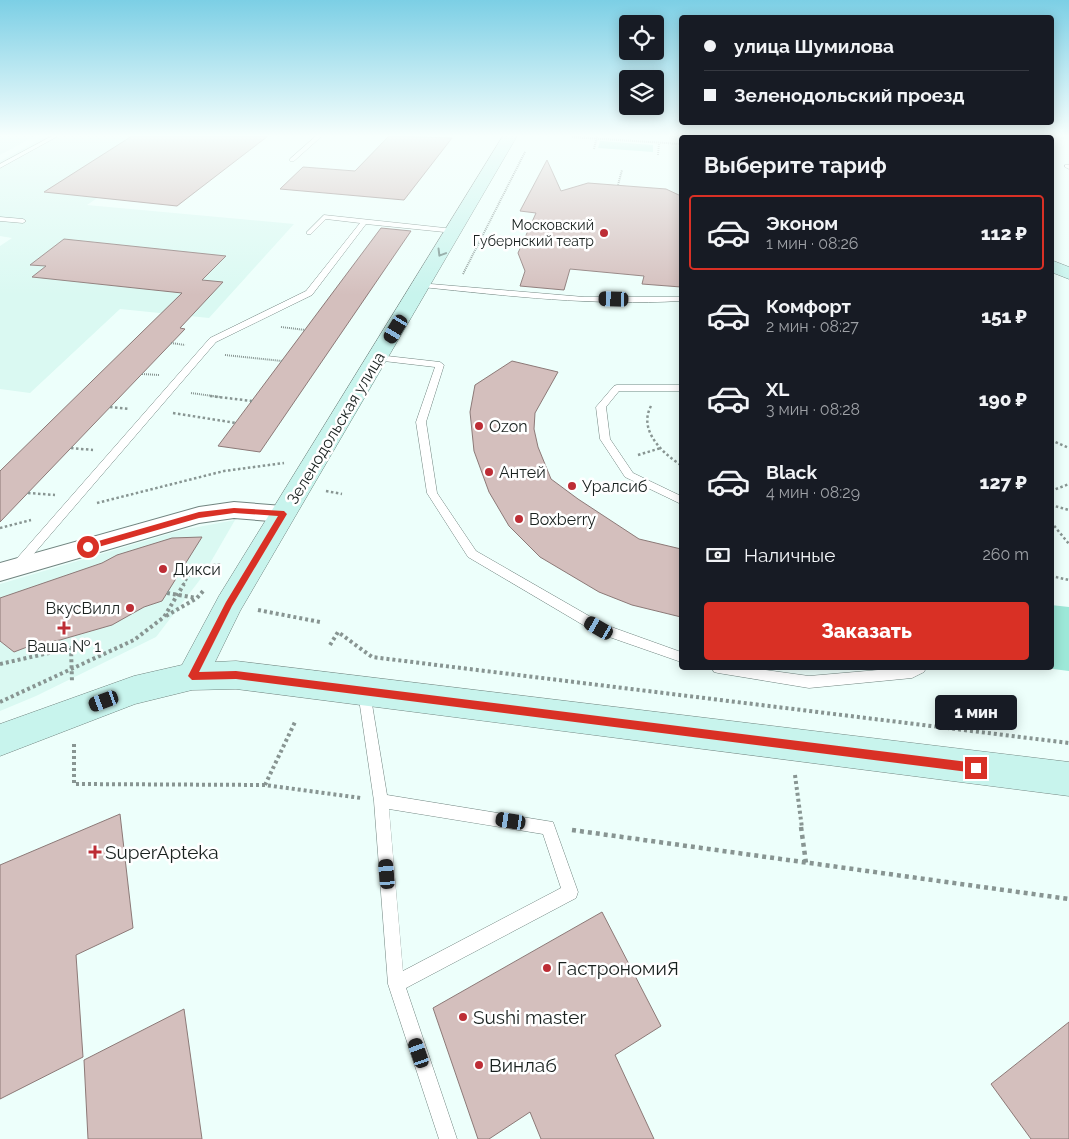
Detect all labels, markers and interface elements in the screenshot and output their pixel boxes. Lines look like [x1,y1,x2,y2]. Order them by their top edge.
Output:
map controls [619,15,664,115]
button: locate [619,15,664,60]
text: улица Шумилова [734,35,894,57]
button: layers [619,70,664,115]
text: Зеленодольский проезд [734,84,964,106]
text: Выберите тариф [704,152,887,178]
icon: car [706,210,751,255]
text: Эконом [766,212,838,234]
place label: Московский Губернский театр [473,217,594,249]
text: 112 ₽ [981,222,1027,244]
marker: Московский Губернский театр [598,227,610,239]
text: 1 мин · 08:26 [766,234,858,253]
one-way arrow [437,248,447,257]
car [598,291,629,307]
icon: car [706,293,751,338]
text: Комфорт [766,295,851,317]
text: 151 ₽ [981,305,1027,327]
car [381,312,410,346]
text: 2 мин · 08:27 [766,317,859,336]
street label: Зеленодольская улица [283,348,389,508]
icon: car [706,376,751,421]
text: XL [766,378,789,400]
text: 190 ₽ [979,388,1027,410]
text: 3 мин · 08:28 [766,400,860,419]
place label: Ozon [489,417,528,436]
marker: Ozon [473,420,485,432]
icon: car [706,459,751,504]
text: Black [766,461,817,483]
place label: Антей [499,463,546,482]
marker: Антей [483,466,495,478]
text: 127 ₽ [980,471,1027,493]
place label: Уралсиб [582,477,648,496]
marker: Уралсиб [566,480,578,492]
text: 4 мин · 08:29 [766,483,860,502]
place label: Boxberry [529,510,596,529]
marker: Boxberry [513,513,525,525]
route start [77,536,99,558]
icon: cash [704,541,732,569]
text: Наличные [744,544,835,566]
text: 260 m [982,545,1029,564]
place label: Дикси [173,560,221,579]
marker: Дикси [157,563,169,575]
place label: ВкусВилл [45,599,120,618]
marker: ВкусВилл [124,602,136,614]
button: Заказать [704,602,1029,660]
car [582,614,615,642]
marker: Ваша № 1 [58,622,70,634]
place label: Ваша № 1 [27,637,101,656]
car [87,689,120,713]
callout: 1 мин [935,696,1017,730]
text: 1 мин [954,703,998,722]
route end [965,757,987,779]
car [495,811,526,831]
place label: SuperApteka [105,841,219,863]
marker: SuperApteka [89,846,101,858]
car [378,858,395,890]
place label: ГастрономиЯ [557,957,679,979]
marker: ГастрономиЯ [541,962,553,974]
place label: Sushi master [473,1006,586,1028]
marker: Sushi master [457,1011,469,1023]
car [407,1036,430,1070]
place label: Винлаб [489,1054,557,1076]
marker: Винлаб [473,1059,485,1071]

